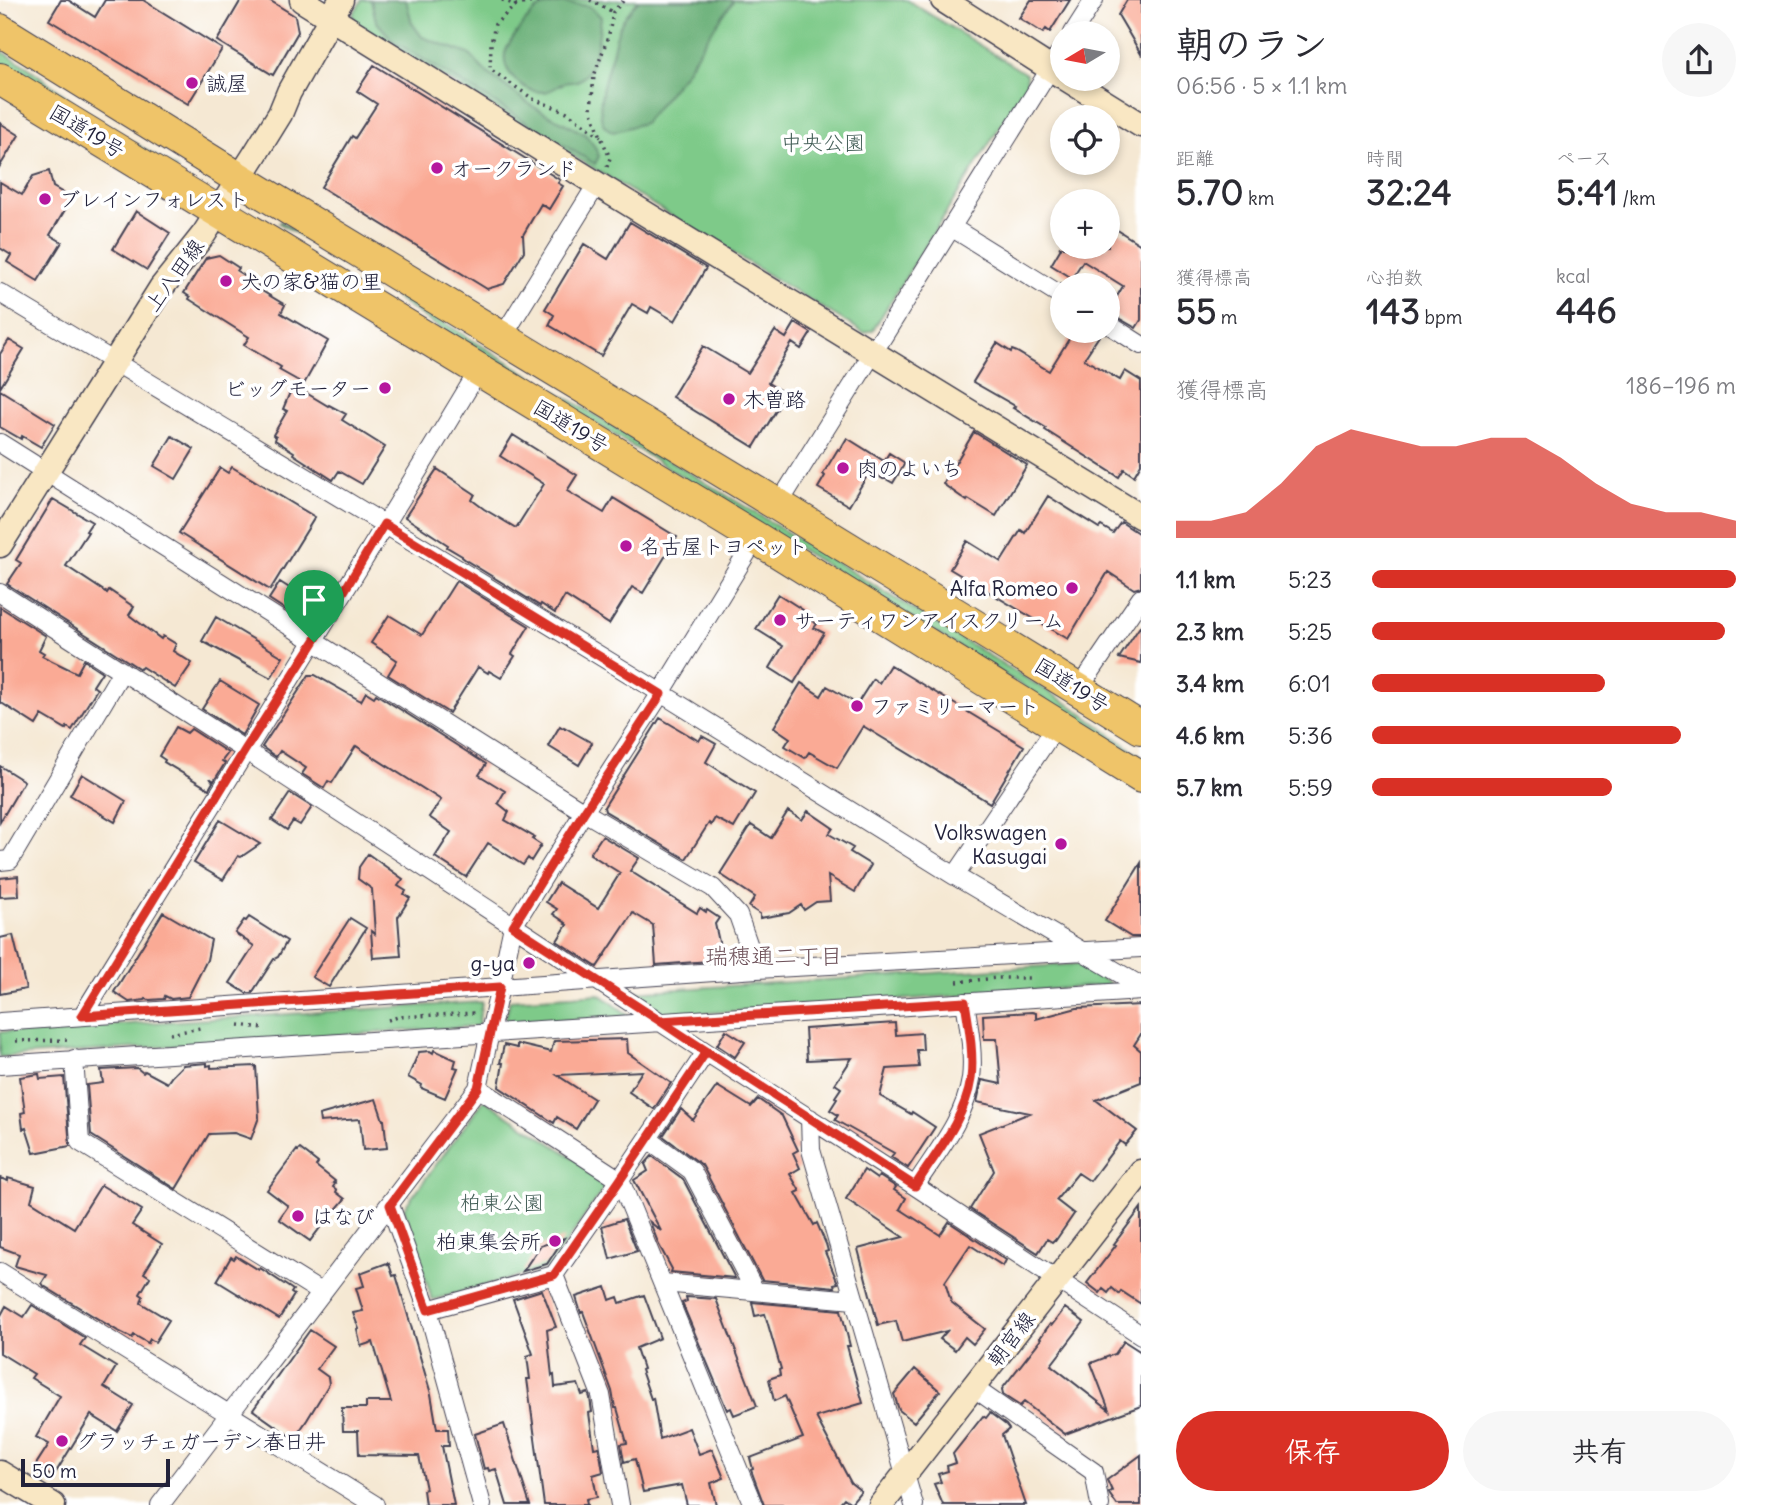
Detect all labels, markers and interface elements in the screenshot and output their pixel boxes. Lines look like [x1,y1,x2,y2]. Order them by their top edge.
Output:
north arrow [1050,21,1120,91]
map controls [1050,21,1120,343]
text: 朝のラン [1176,21,1328,68]
button: share [1662,23,1736,97]
place label: 誠屋 [206,70,248,97]
text: 06:56 · 5 × 1.1 km [1176,71,1347,100]
marker: 誠屋 [184,75,200,91]
street label: 国道19号 [44,98,130,164]
button: locate [1050,105,1120,175]
park label: 中央公園 [781,129,865,156]
text: 距離 [1176,146,1214,170]
text: 時間 [1366,146,1404,170]
text: ペース [1556,146,1612,170]
place label: オークランド [451,155,577,182]
marker: オークランド [429,160,445,176]
text: 5.70 [1176,170,1244,214]
text: 32:24 [1366,170,1452,214]
text: 5:41 [1556,170,1618,214]
place label: ブレインフォレスト [59,186,249,213]
text: km [1244,186,1274,210]
text: /km [1618,186,1656,210]
button: + [1050,189,1120,259]
marker: ブレインフォレスト [37,191,53,207]
street label: 上八田線 [138,233,210,317]
text: kcal [1556,264,1590,288]
text: 獲得標高 [1176,265,1252,289]
text: 心拍数 [1366,265,1423,289]
place label: 犬の家&猫の里 [240,268,382,295]
marker: 犬の家&猫の里 [218,273,234,289]
button: − [1050,273,1120,343]
text: 446 [1556,288,1617,332]
text: 55 [1176,289,1216,333]
text: 143 [1366,289,1420,333]
text: m [1216,305,1237,329]
text: bpm [1420,305,1463,329]
text: 186–196 m [1626,371,1736,400]
place label: ビッグモーター [224,375,371,402]
text: 獲得標高 [1176,375,1268,404]
marker: ビッグモーター [377,380,393,396]
place label: 木曽路 [743,386,806,413]
marker: 木曽路 [721,391,737,407]
street label: 国道19号 [528,393,614,459]
place label: 肉のよいち [857,455,962,482]
marker: 肉のよいち [835,460,851,476]
place label: 名古屋トヨペット [640,533,808,560]
marker: 名古屋トヨペット [618,538,634,554]
text: 1.1 km [1176,565,1235,594]
text: 5:23 [1288,565,1332,594]
pin [284,570,344,642]
place label: Alfa Romeo [950,575,1058,602]
marker: Alfa Romeo [1064,580,1080,596]
icon: arrive [295,581,333,619]
place label: サーティワンアイスクリーム [794,607,1064,634]
marker: サーティワンアイスクリーム [772,612,788,628]
text: 2.3 km [1176,617,1244,646]
text: 5:25 [1288,617,1332,646]
street label: 国道19号 [1029,651,1115,719]
text: 3.4 km [1176,669,1244,698]
text: 6:01 [1288,669,1331,698]
place label: ファミリーマート [871,693,1039,720]
marker: ファミリーマート [849,698,865,714]
text: 4.6 km [1176,721,1245,750]
text: 5:36 [1288,721,1333,750]
text: 5.7 km [1176,773,1243,802]
text: 5:59 [1288,773,1333,802]
place label: Volkswagen Kasugai [934,819,1047,870]
marker: Volkswagen Kasugai [1053,836,1069,852]
district label: 瑞穂通二丁目 [705,941,843,970]
place label: g-ya [471,950,515,977]
marker: g-ya [521,955,537,971]
park label: 柏東公園 [460,1189,544,1216]
place label: はなび [312,1203,375,1230]
marker: はなび [290,1208,306,1224]
place label: 柏東集会所 [436,1228,541,1255]
marker: 柏東集会所 [547,1233,563,1249]
street label: 朝宮線 [981,1306,1041,1372]
button: 保存 [1176,1411,1449,1491]
button: 共有 [1463,1411,1736,1491]
place label: グラッチェガーデン春日井 [76,1428,326,1455]
marker: グラッチェガーデン春日井 [54,1433,70,1449]
scale bar [21,1456,170,1488]
text: 50 m [32,1459,77,1483]

